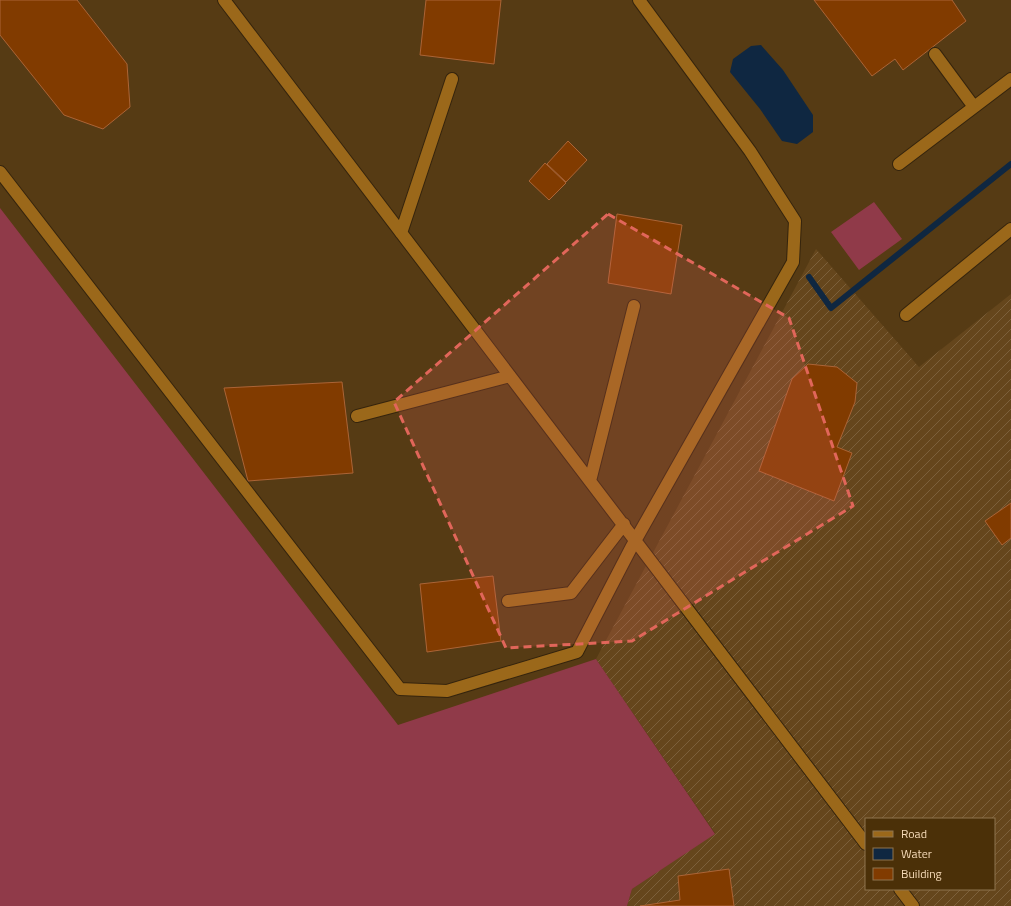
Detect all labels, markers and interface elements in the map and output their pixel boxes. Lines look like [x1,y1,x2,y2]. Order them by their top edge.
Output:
legend [865,818,995,890]
text: Road [901,824,927,843]
text: Water [901,844,932,863]
text: Building [901,864,942,883]

